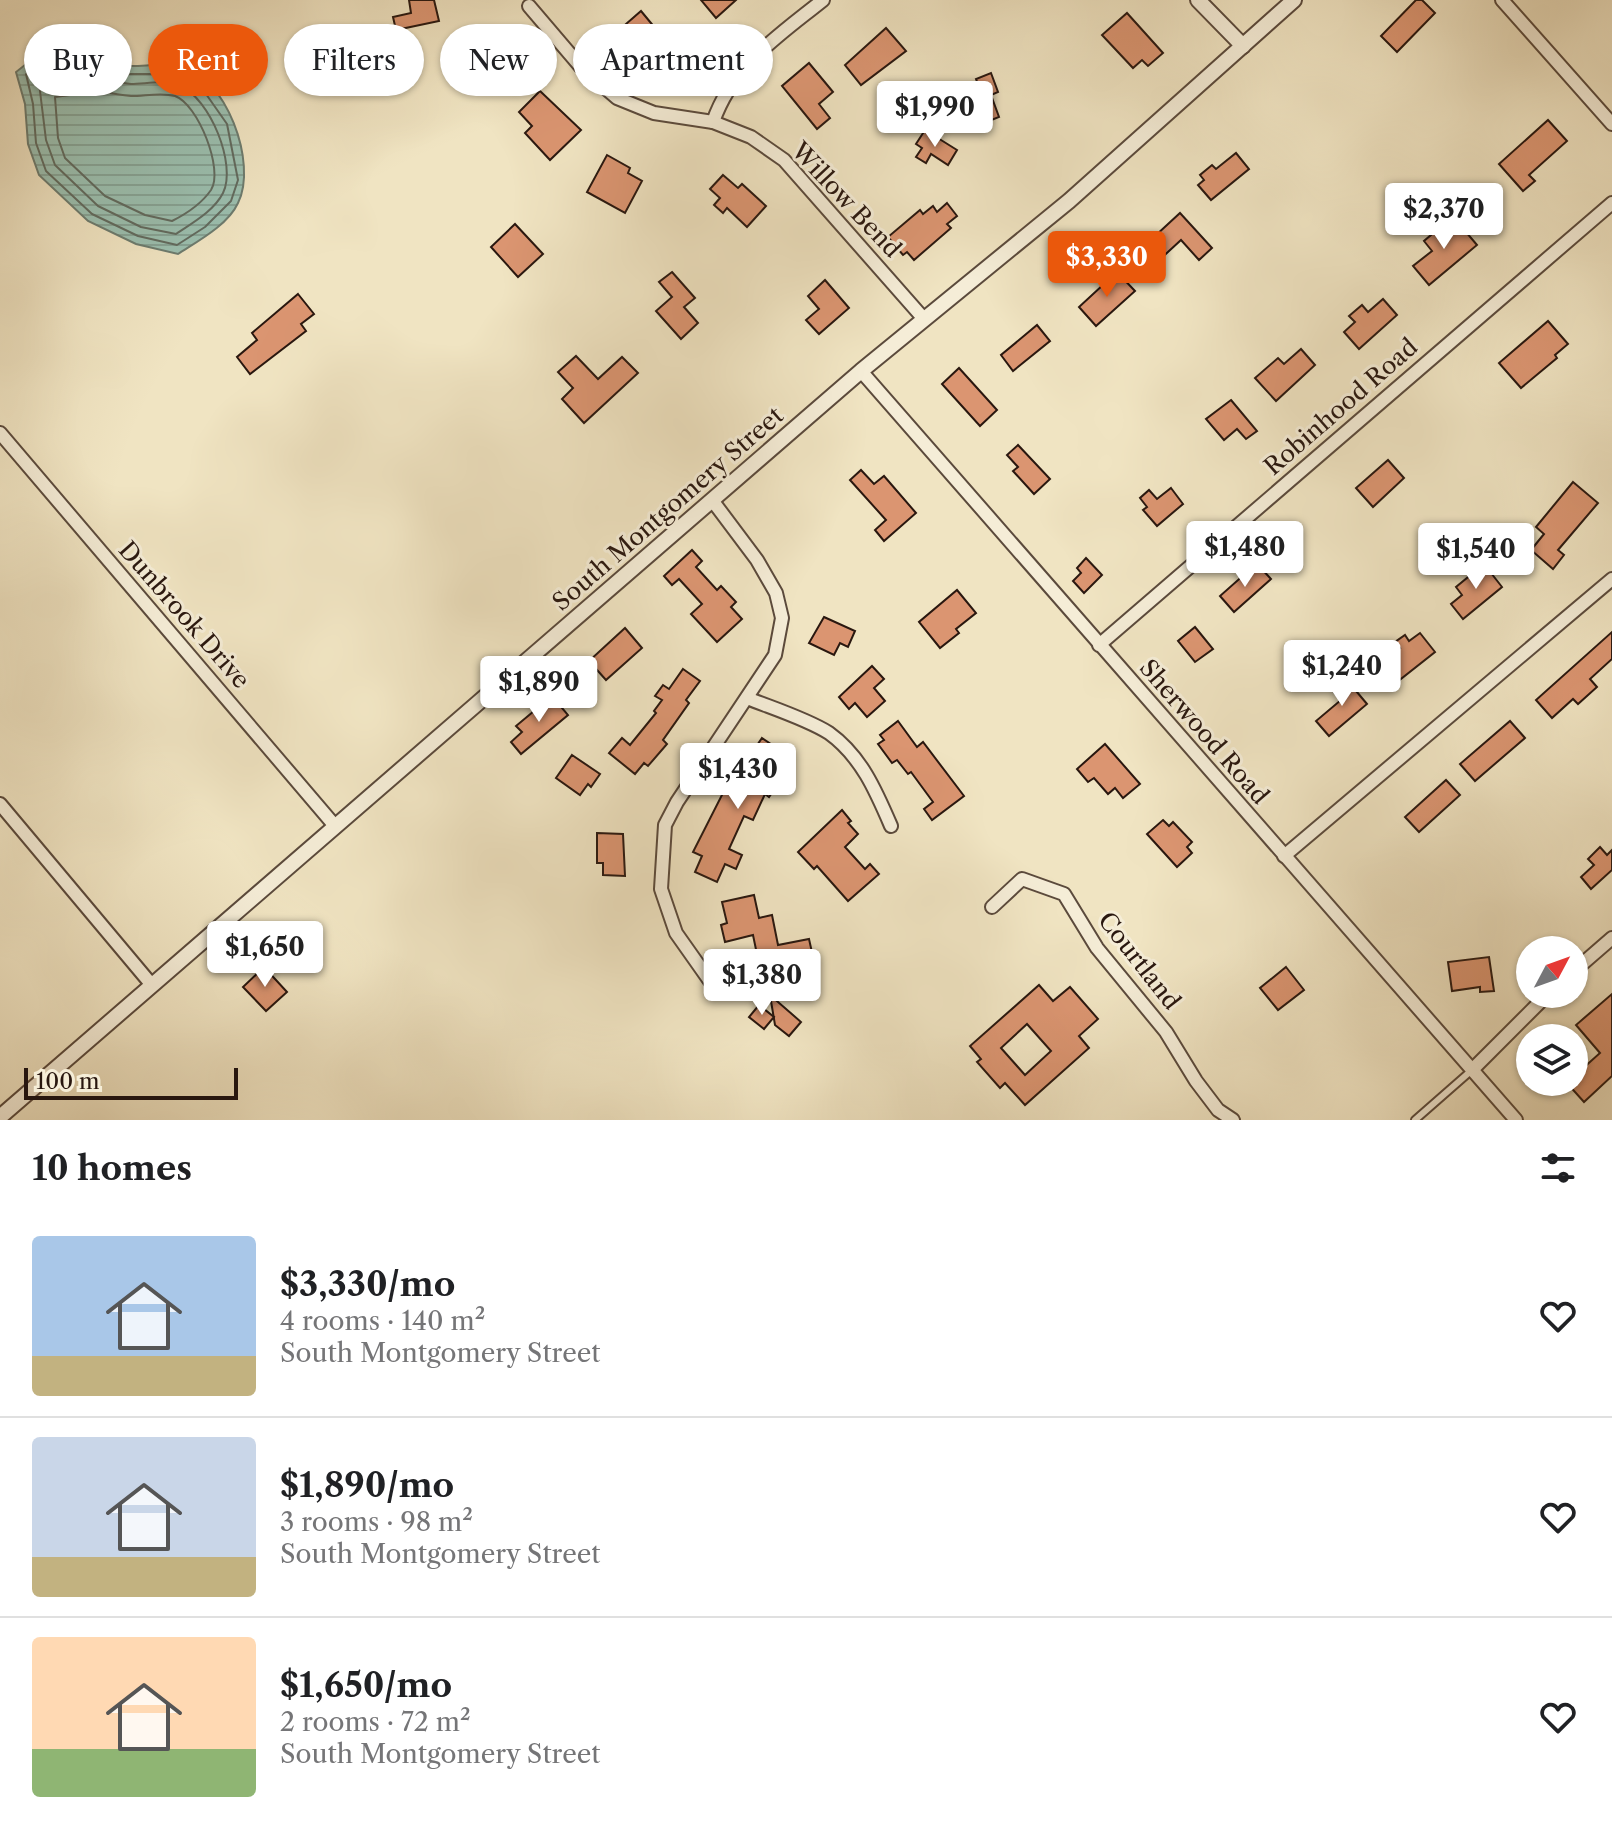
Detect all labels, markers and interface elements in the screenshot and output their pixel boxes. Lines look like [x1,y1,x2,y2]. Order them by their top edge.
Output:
chip: Buy [24,24,132,96]
chip: Rent [148,24,268,96]
chip: Filters [284,24,424,96]
chip: New [440,24,557,96]
chip: Apartment [573,24,773,96]
pin: $1,990 [870,81,1000,149]
text: $1,990 [895,91,975,123]
street label: Willow Bend [785,135,907,264]
pin: $2,370 [1379,183,1509,251]
text: $2,370 [1403,193,1485,225]
pin: $3,330 [1042,231,1172,299]
text: $3,330 [1066,241,1148,273]
street label: Robinhood Road [1258,332,1424,481]
street label: South Montgomery Street [547,400,789,617]
pin: $1,480 [1180,521,1310,589]
pin: $1,540 [1411,523,1541,591]
text: $1,480 [1204,531,1286,563]
text: $1,540 [1436,533,1516,565]
street label: Dunbrook Drive [113,535,256,694]
pin: $1,240 [1277,640,1407,708]
text: $1,240 [1302,650,1382,682]
street label: Sherwood Road [1134,653,1275,810]
pin: $1,890 [474,656,604,724]
text: $1,890 [498,666,580,698]
pin: $1,430 [673,743,803,811]
text: $1,430 [698,753,778,785]
street label: Courtland [1092,906,1187,1016]
pin: $1,650 [200,921,330,989]
text: $1,650 [225,931,305,963]
north arrow [1516,936,1588,1008]
map controls [1516,936,1588,1096]
pin: $1,380 [697,949,827,1017]
text: $1,380 [722,959,802,991]
button: layers [1516,1024,1588,1096]
scale bar [24,1064,238,1100]
text: 100 m [36,1068,99,1095]
icon: filters [1536,1146,1580,1190]
text: 10 homes [32,1147,192,1189]
text: $3,330/mo [280,1263,455,1305]
icon: home [96,1268,192,1364]
icon: heart [1536,1294,1580,1338]
text: 4 rooms · 140 m² [280,1305,485,1337]
text: South Montgomery Street [280,1337,601,1369]
text: $1,890/mo [280,1464,454,1506]
icon: home [96,1469,192,1565]
icon: heart [1536,1495,1580,1539]
text: 3 rooms · 98 m² [280,1506,473,1538]
text: South Montgomery Street [280,1538,601,1570]
text: $1,650/mo [280,1664,452,1706]
icon: home [96,1669,192,1765]
icon: heart [1536,1695,1580,1739]
text: 2 rooms · 72 m² [280,1706,471,1738]
text: South Montgomery Street [280,1738,601,1770]

